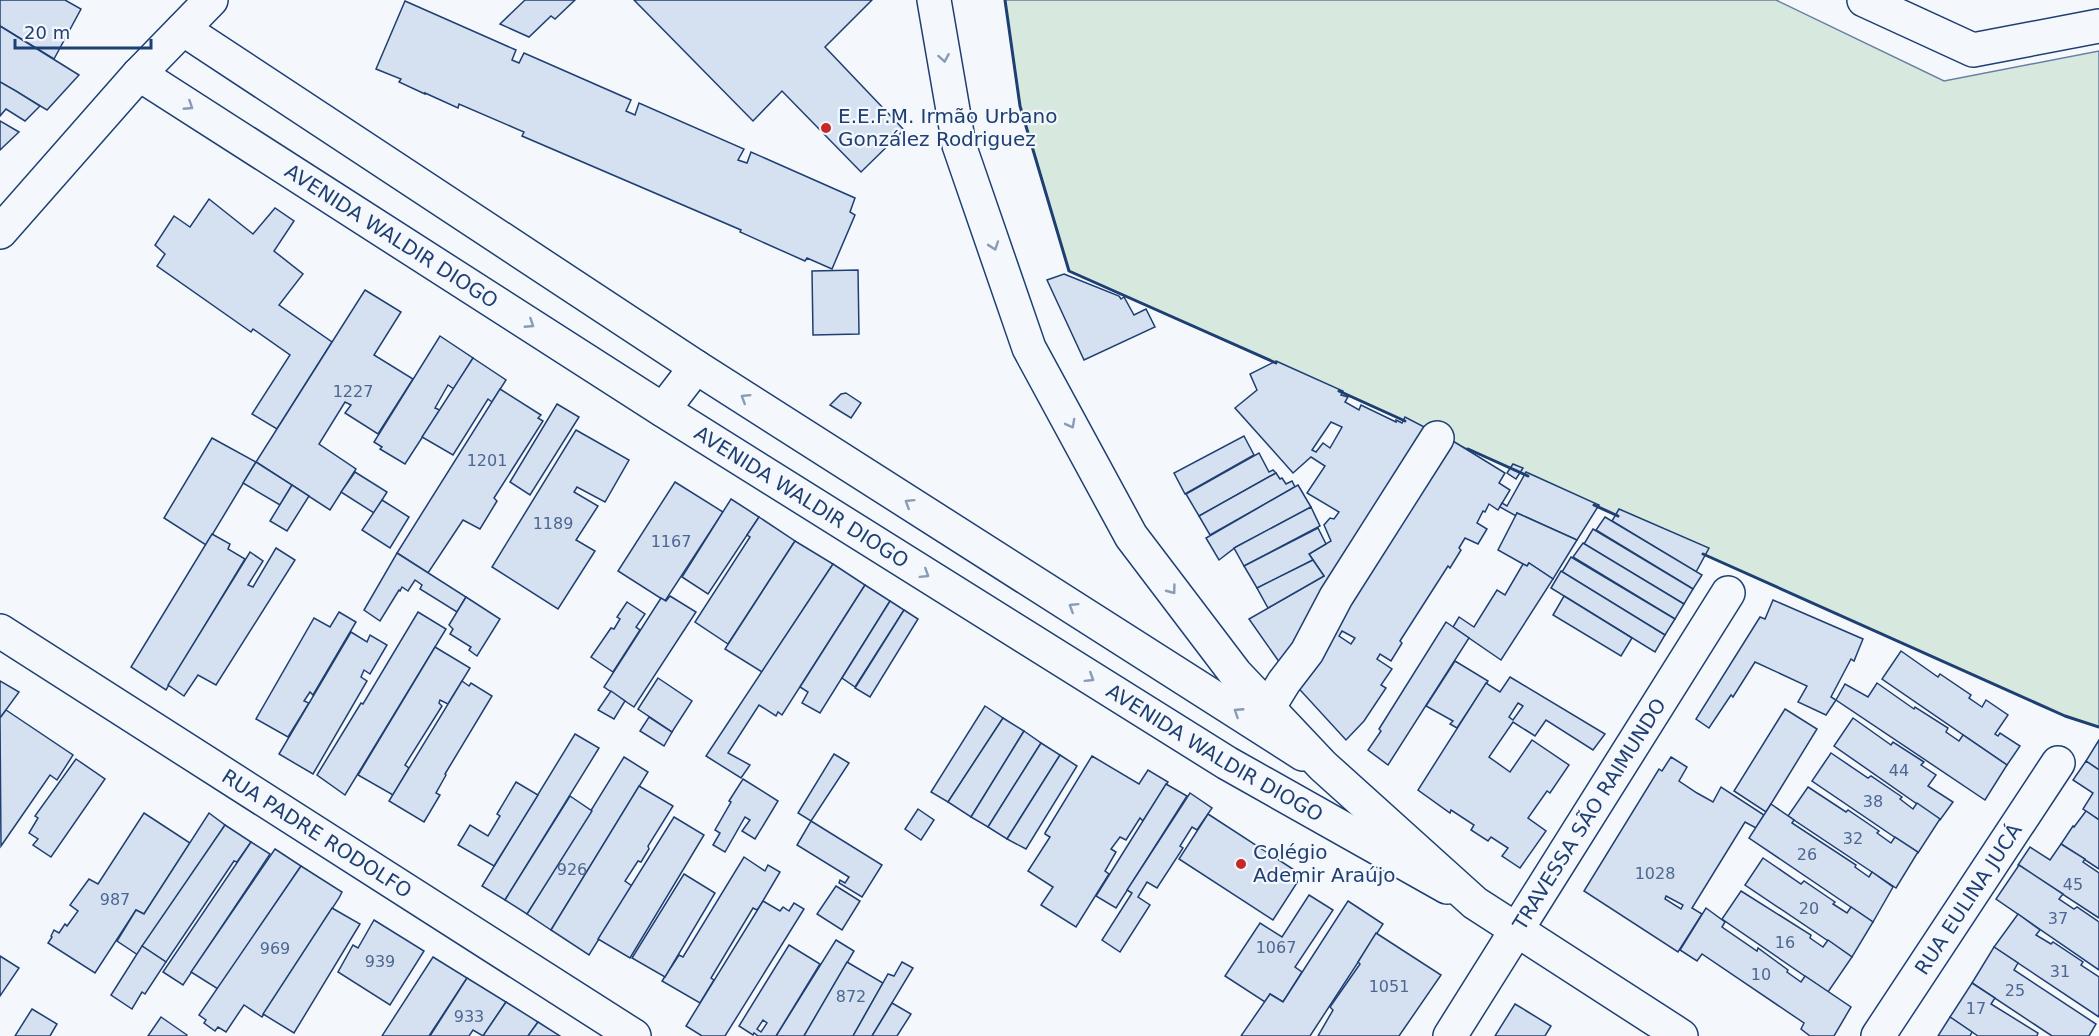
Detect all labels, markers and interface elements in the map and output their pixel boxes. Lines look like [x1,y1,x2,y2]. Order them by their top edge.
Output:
scale bar [15,12,152,50]
text: 20 m [24,22,70,43]
one-way arrow [937,52,950,62]
one-way arrow [183,98,193,110]
place label: E.E.F.M. Irmão Urbano González Rodriguez [838,104,1057,151]
marker: E.E.F.M. Irmão Urbano González Rodriguez [819,121,833,135]
street label: AVENIDA WALDIR DIOGO [281,159,502,313]
one-way arrow [987,240,999,250]
one-way arrow [523,317,534,328]
house number: 1227 [333,382,373,401]
one-way arrow [740,394,751,405]
one-way arrow [1064,418,1075,428]
street label: AVENIDA WALDIR DIOGO [690,421,913,573]
house number: 1201 [467,451,507,470]
one-way arrow [905,498,915,510]
house number: 1189 [533,514,573,533]
house number: 1167 [651,532,691,551]
one-way arrow [919,567,929,579]
one-way arrow [1165,584,1176,595]
one-way arrow [1069,604,1080,615]
one-way arrow [1084,670,1095,681]
street label: AVENIDA WALDIR DIOGO [1102,679,1327,827]
street label: TRAVESSA SÃO RAIMUNDO [1507,694,1671,935]
one-way arrow [1234,708,1245,719]
house number: 44 [1889,761,1909,780]
street label: RUA PADRE RODOLFO [217,764,416,903]
house number: 38 [1863,792,1883,811]
street label: RUA EULINA JUCÁ [1910,819,2027,979]
house number: 32 [1843,829,1863,848]
place label: Colégio Ademir Araújo [1253,840,1396,887]
house number: 26 [1797,845,1817,864]
marker: Colégio Ademir Araújo [1234,857,1248,871]
house number: 926 [557,860,587,879]
house number: 1028 [1635,864,1675,883]
house number: 45 [2063,875,2083,894]
house number: 987 [100,890,130,909]
house number: 20 [1799,899,1819,918]
house number: 37 [2048,909,2068,928]
house number: 16 [1775,933,1795,952]
house number: 1067 [1256,938,1296,957]
house number: 969 [260,939,290,958]
house number: 939 [365,952,395,971]
house number: 31 [2050,962,2070,981]
house number: 10 [1751,965,1771,984]
house number: 1051 [1369,977,1409,996]
house number: 25 [2005,981,2025,1000]
house number: 872 [836,987,866,1006]
house number: 17 [1966,999,1986,1018]
house number: 933 [454,1007,484,1026]

